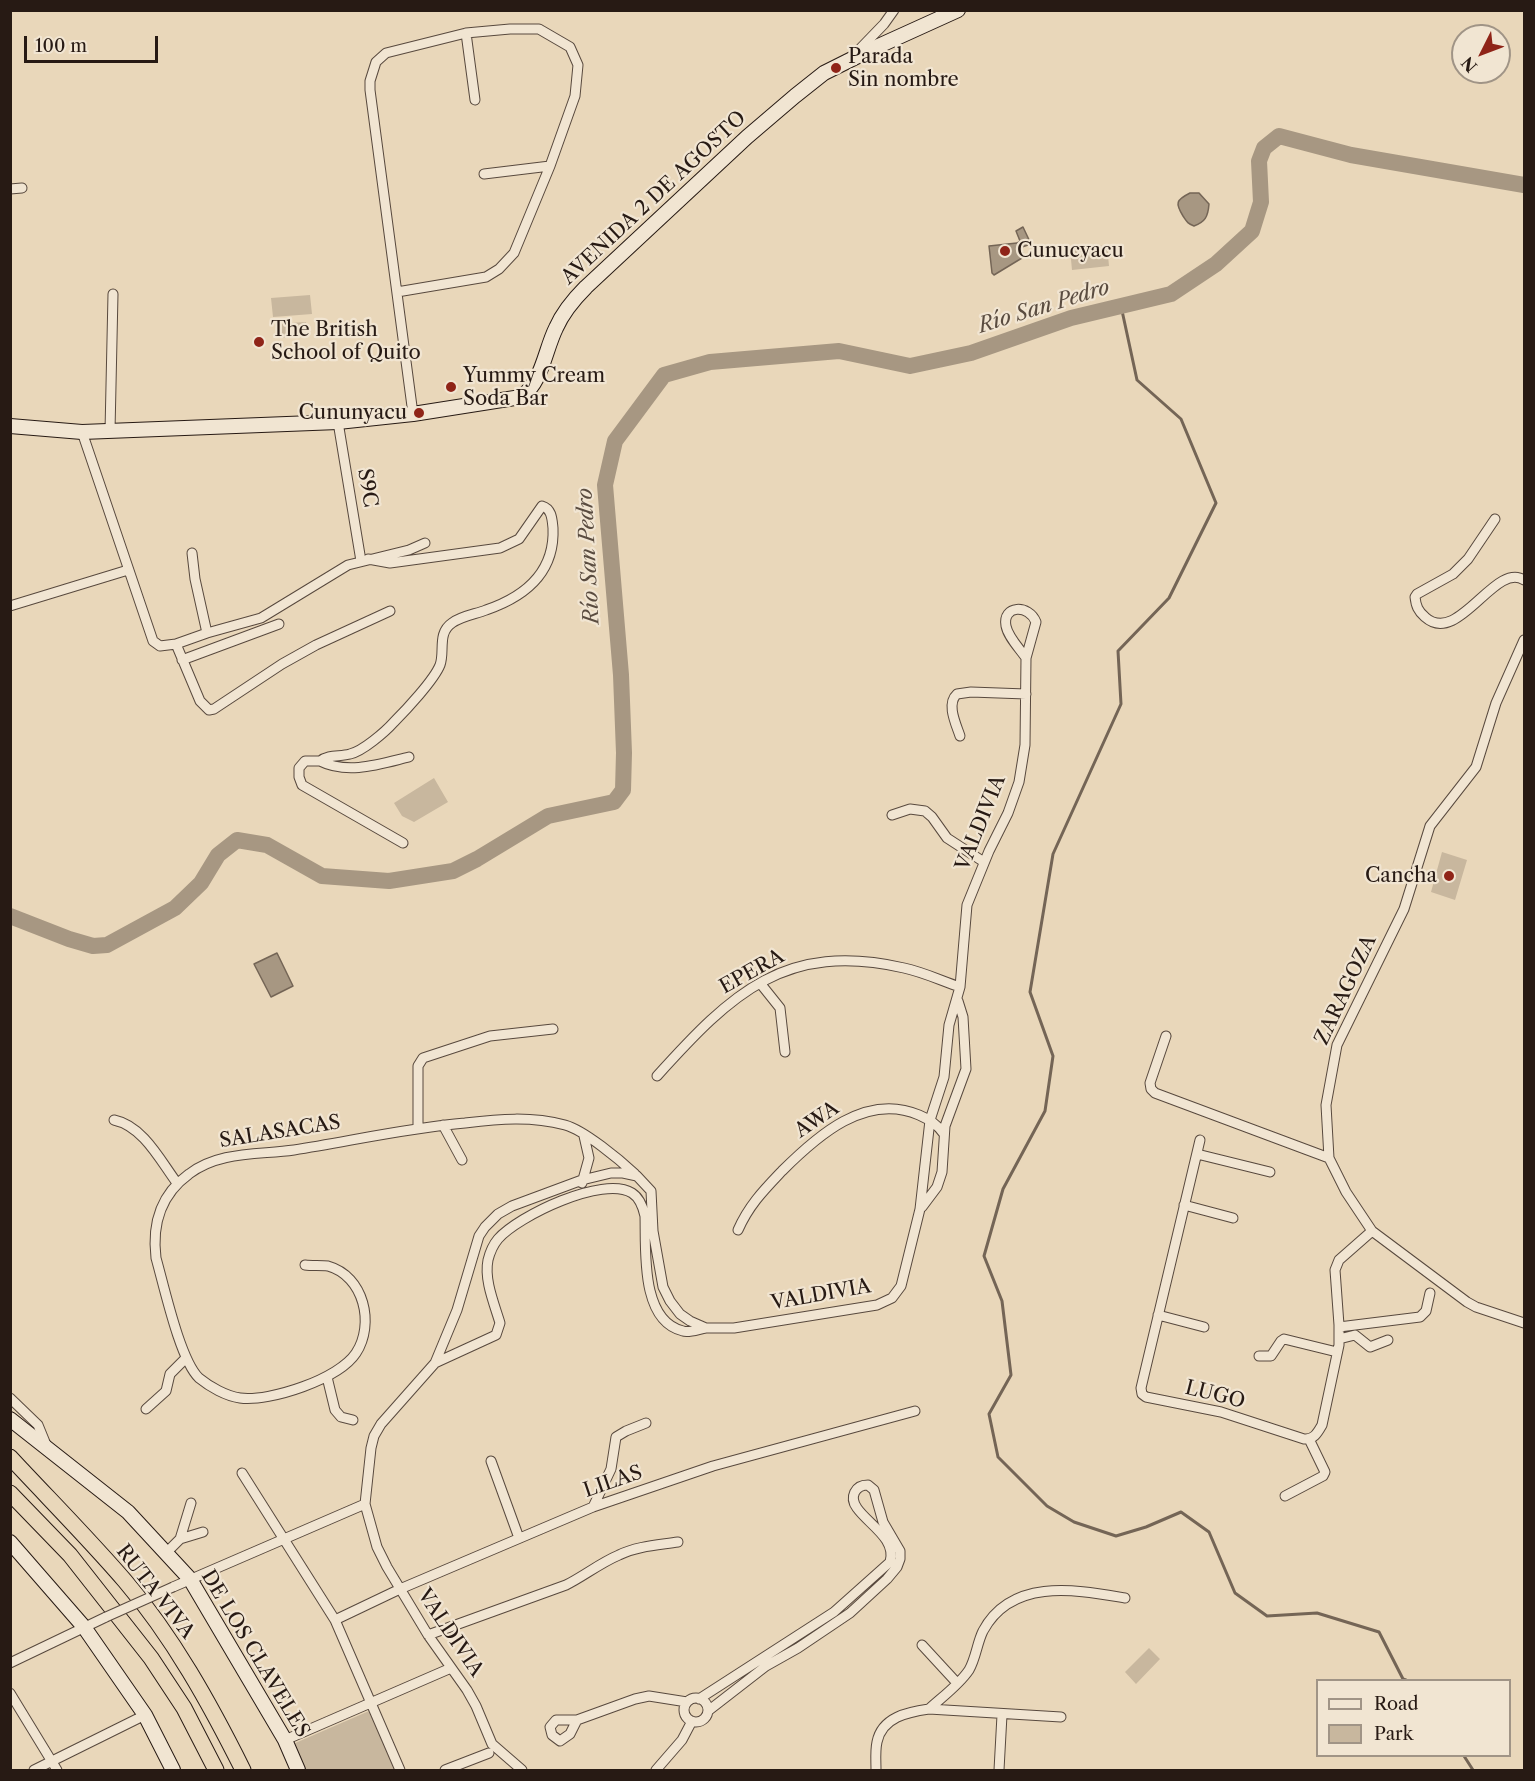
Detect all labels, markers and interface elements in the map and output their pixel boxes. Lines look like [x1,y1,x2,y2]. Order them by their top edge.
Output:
scale bar [27,24,160,62]
north arrow [1451,24,1511,84]
text: 100 m [35,35,87,57]
place label: Parada Sin nombre [848,45,959,92]
text: N [1457,53,1481,77]
marker: Parada Sin nombre [829,61,843,75]
street label: AVENIDA 2 DE AGOSTO [557,106,751,290]
place label: Cunucyacu [1017,239,1124,263]
marker: Cunucyacu [998,244,1012,258]
water label: Río San Pedro [975,275,1113,339]
place label: The British School of Quito [271,318,421,365]
marker: The British School of Quito [252,335,266,349]
place label: Yummy Cream Soda Bar [463,364,605,411]
marker: Yummy Cream Soda Bar [444,380,458,394]
place label: Cununyacu [298,401,407,425]
marker: Cununyacu [412,406,426,420]
street label: S9C [352,467,382,509]
water label: Río San Pedro [573,487,605,625]
street label: VALDIVIA [951,772,1011,874]
place label: Cancha [1365,864,1437,888]
marker: Cancha [1442,869,1456,883]
street label: ZARAGOZA [1310,931,1382,1049]
street label: EPERA [716,945,788,999]
street label: AWA [790,1097,844,1143]
street label: SALASACAS [218,1111,342,1153]
street label: VALDIVIA [769,1274,873,1316]
street label: LUGO [1183,1376,1247,1414]
street label: LILAS [580,1461,646,1503]
street label: RUTA VIVA [111,1540,199,1644]
street label: DE LOS CLAVELES [196,1566,314,1742]
street label: VALDIVIA [412,1584,488,1682]
legend [1316,1679,1511,1757]
text: Road [1374,1693,1419,1715]
text: Park [1374,1723,1413,1745]

